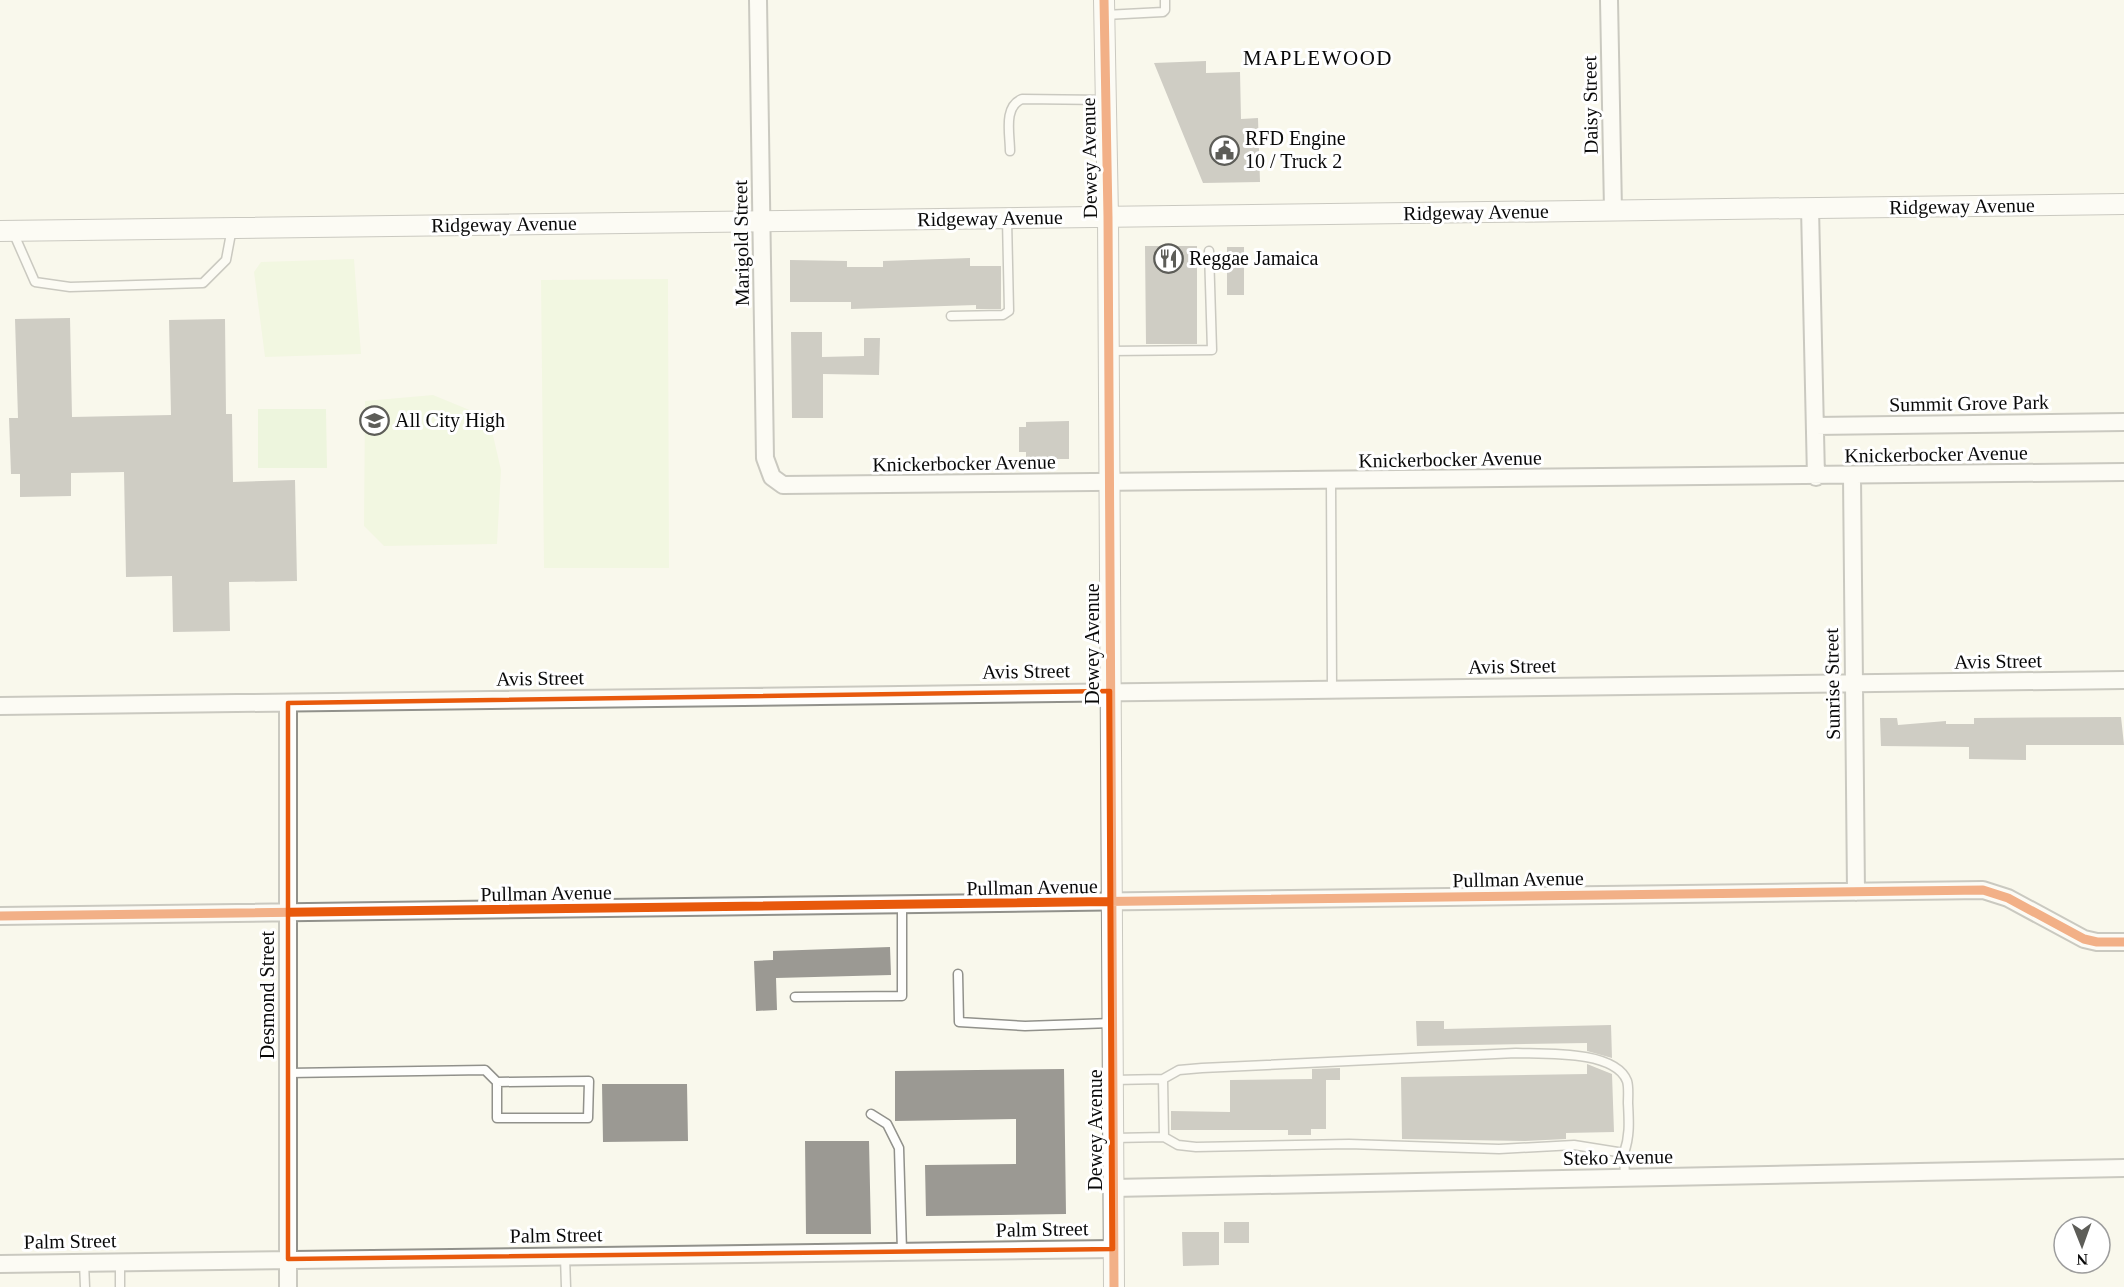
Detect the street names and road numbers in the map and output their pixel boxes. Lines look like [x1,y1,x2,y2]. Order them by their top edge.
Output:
street label: Daisy Street [1578,55,1603,154]
street label: Dewey Avenue [1077,97,1102,219]
street label: Marigold Street [729,179,754,306]
street label: Ridgeway Avenue [1889,194,2035,219]
street label: Ridgeway Avenue [1403,200,1549,225]
street label: Ridgeway Avenue [917,206,1063,231]
street label: Ridgeway Avenue [431,212,577,237]
street label: Summit Grove Park [1889,391,2049,415]
street label: Knickerbocker Avenue [1844,441,2028,467]
street label: Knickerbocker Avenue [1358,446,1542,472]
street label: Knickerbocker Avenue [872,450,1056,476]
street label: Dewey Avenue [1081,583,1104,705]
street label: Sunrise Street [1820,628,1844,740]
street label: Avis Street [1954,649,2043,673]
street label: Avis Street [1468,654,1557,678]
street label: Avis Street [982,659,1071,683]
street label: Avis Street [496,666,585,690]
street label: Pullman Avenue [1452,867,1584,891]
street label: Pullman Avenue [966,875,1098,899]
street label: Pullman Avenue [480,881,612,905]
street label: Desmond Street [256,930,278,1059]
street label: Dewey Avenue [1084,1069,1107,1191]
street label: Steko Avenue [1563,1145,1673,1169]
street label: Palm Street [995,1217,1089,1241]
street label: Palm Street [509,1223,603,1247]
street label: Palm Street [23,1229,117,1253]

